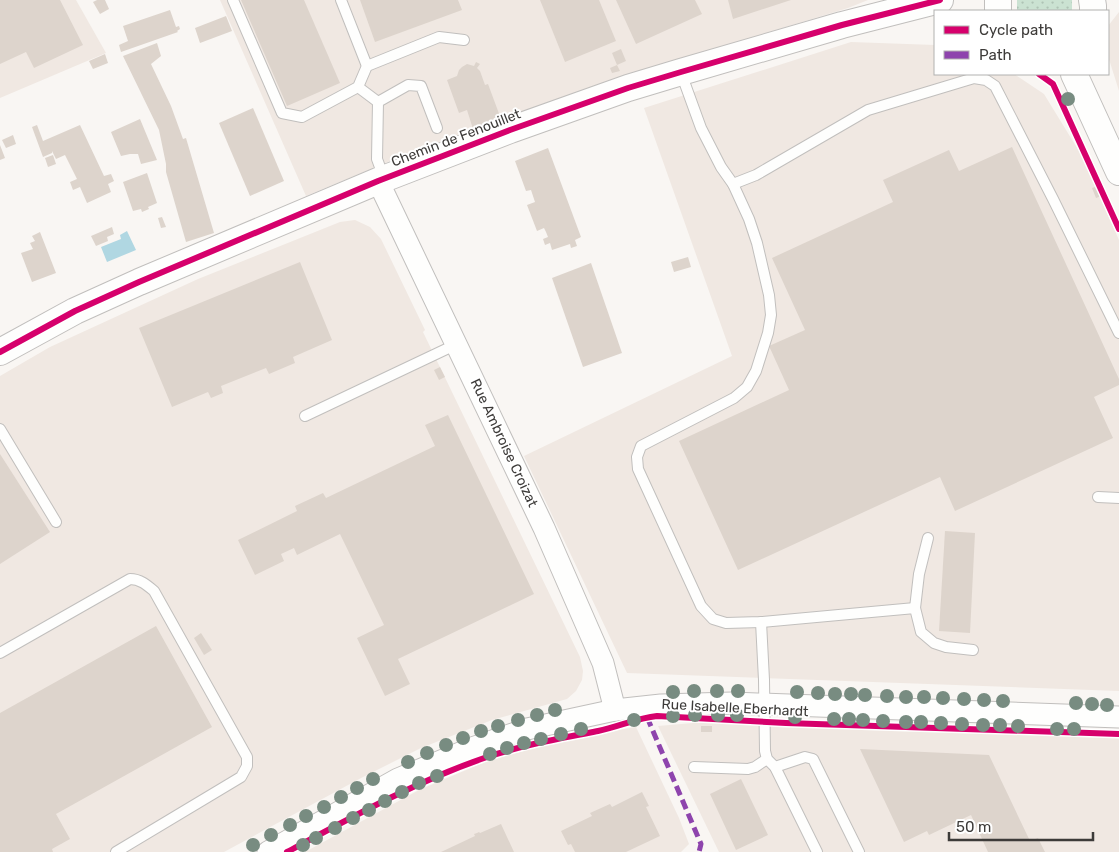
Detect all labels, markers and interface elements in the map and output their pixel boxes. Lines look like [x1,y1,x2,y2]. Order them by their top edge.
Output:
legend [934,10,1109,75]
text: Cycle path [979,21,1053,39]
text: Path [979,46,1012,64]
street label: Chemin de Fenouillet [389,105,524,171]
street label: Rue Ambroise Croizat [467,376,541,510]
street label: Rue Isabelle Eberhardt [661,696,809,720]
scale bar [949,810,1093,842]
text: 50 m [956,818,991,836]

